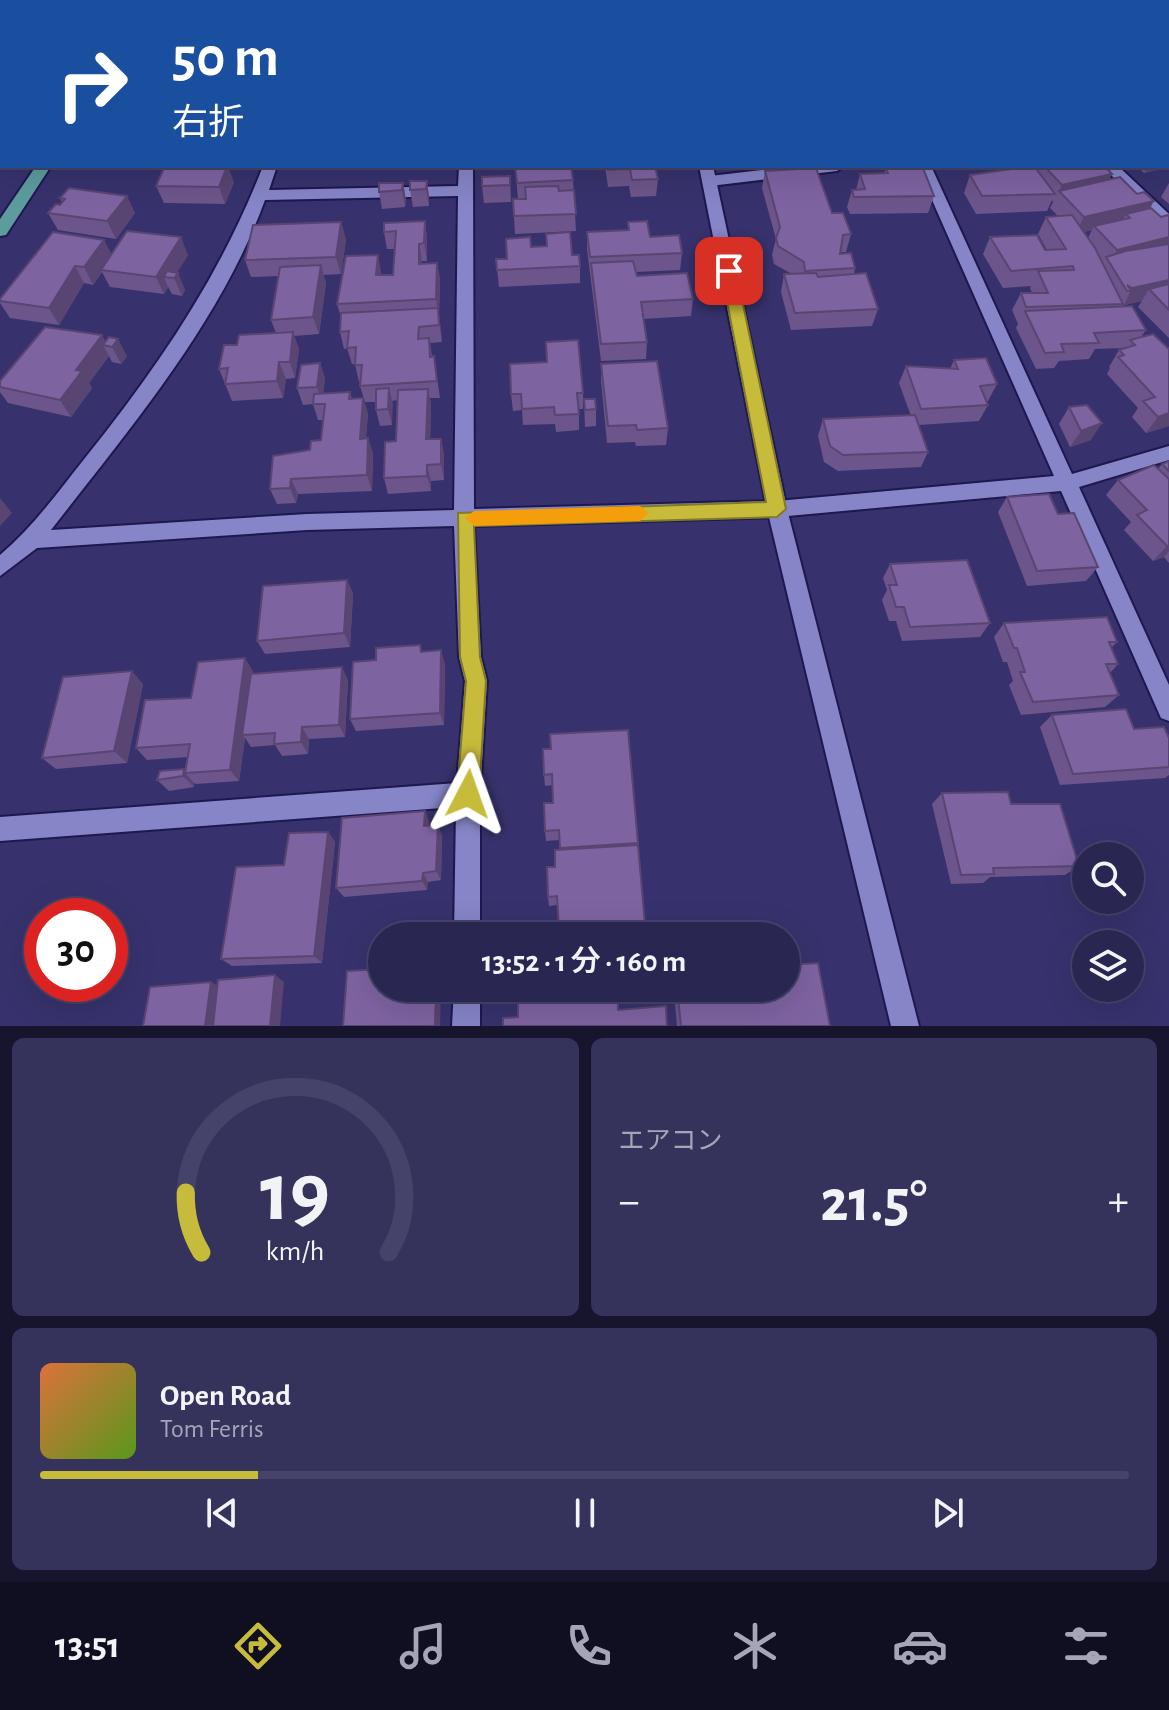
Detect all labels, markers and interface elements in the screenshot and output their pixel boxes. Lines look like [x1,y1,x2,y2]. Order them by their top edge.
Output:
text: 50 m [172,30,279,86]
icon: right [40,32,144,136]
text: 右折 [172,105,244,141]
pin [695,237,763,305]
icon: arrive [707,249,751,293]
position arrow [426,752,510,836]
map controls [1072,842,1144,1002]
button: search [1072,842,1144,914]
speed limit sign: 30 [24,898,128,1002]
button: layers [1072,930,1144,1002]
text: 13:52 · 1 分 · 160 m [482,947,686,977]
text: エアコン [619,1128,723,1154]
text: 19 [260,1152,330,1236]
text: 21.5° [820,1172,927,1232]
text: − [619,1180,640,1224]
text: + [1108,1180,1129,1224]
text: km/h [266,1237,325,1266]
text: Open Road [160,1381,291,1411]
text: Tom Ferris [160,1416,264,1442]
icon: previous [200,1491,244,1535]
icon: pause [563,1491,607,1535]
icon: next [926,1491,970,1535]
icon: directions [230,1618,286,1674]
icon: music [395,1618,451,1674]
icon: phone [561,1618,617,1674]
icon: climate [727,1618,783,1674]
icon: car [892,1618,948,1674]
icon: filters [1058,1618,1114,1674]
text: 13:51 [55,1628,120,1664]

